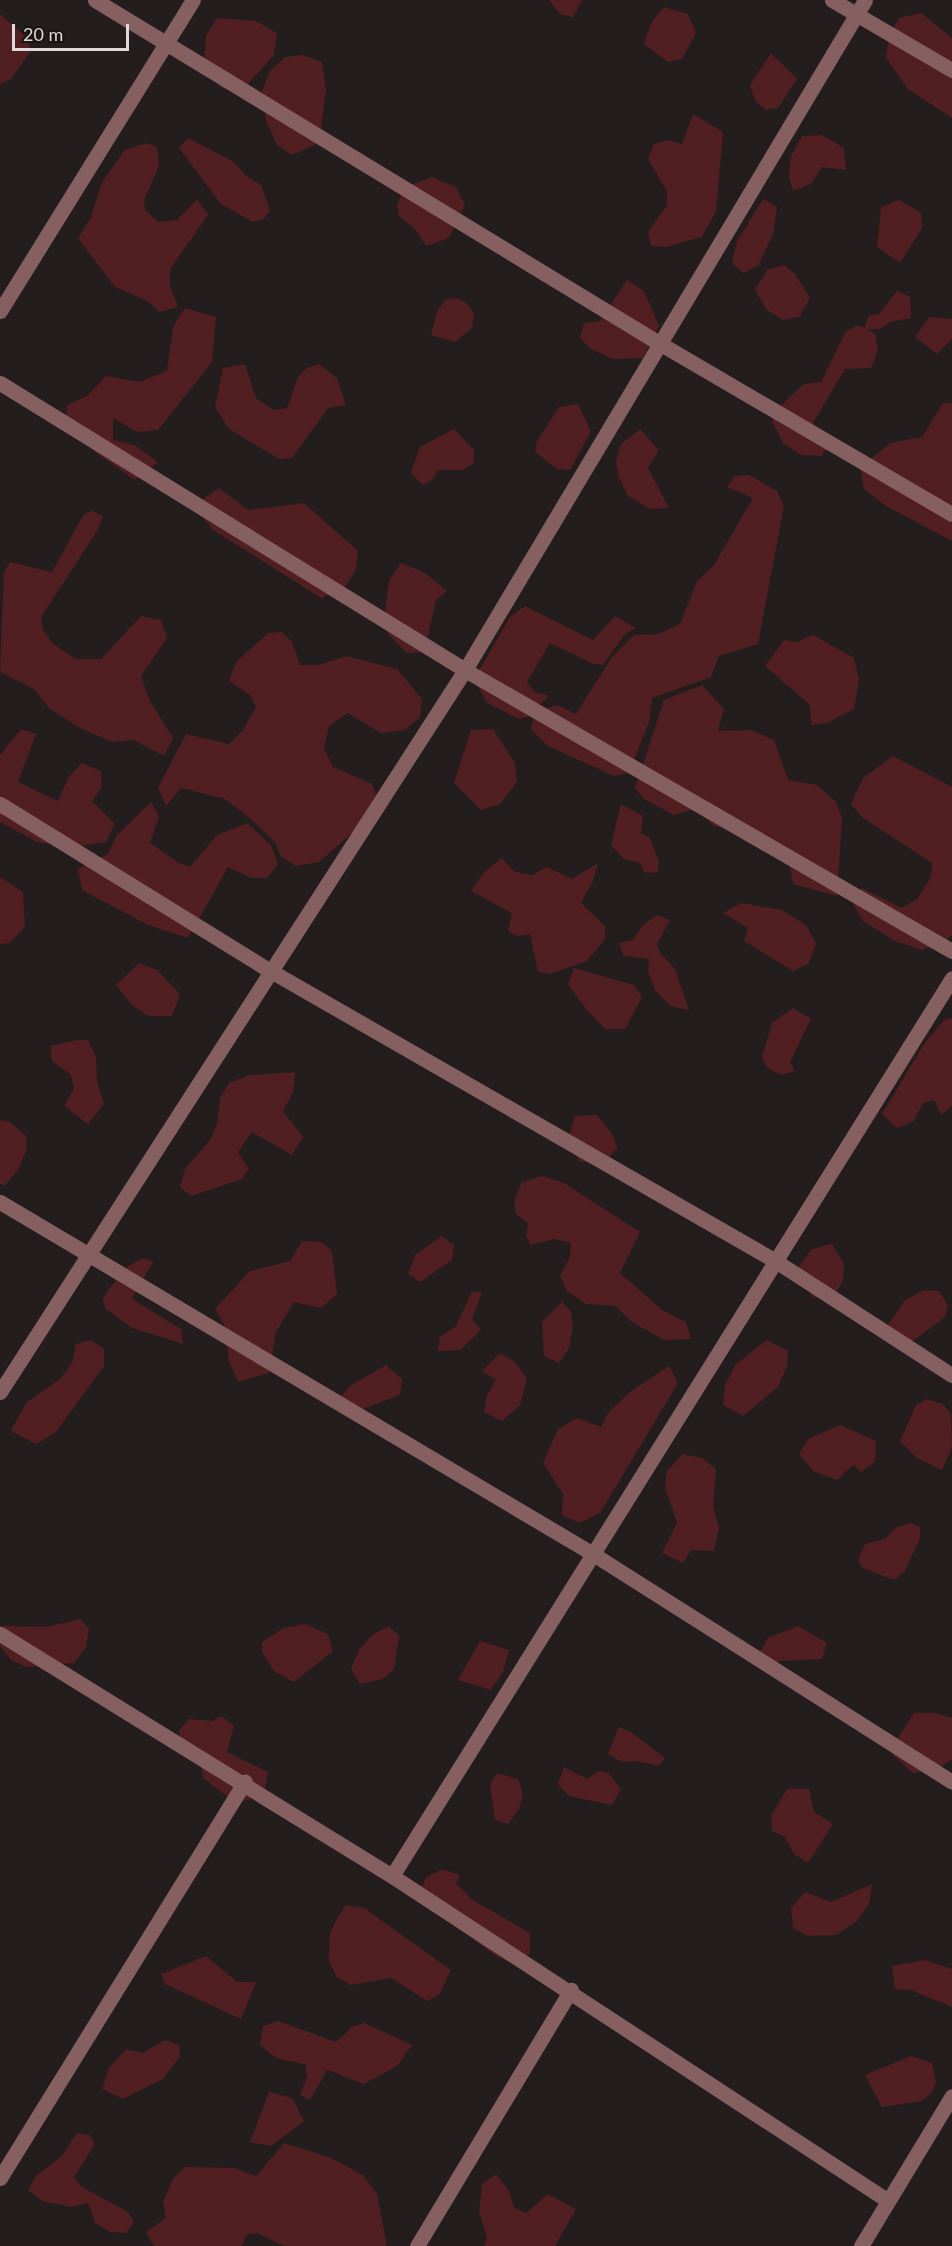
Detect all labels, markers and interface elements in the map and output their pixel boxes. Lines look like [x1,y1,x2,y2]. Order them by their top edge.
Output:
scale bar [15,12,132,50]
text: 20 m [23,23,63,45]

